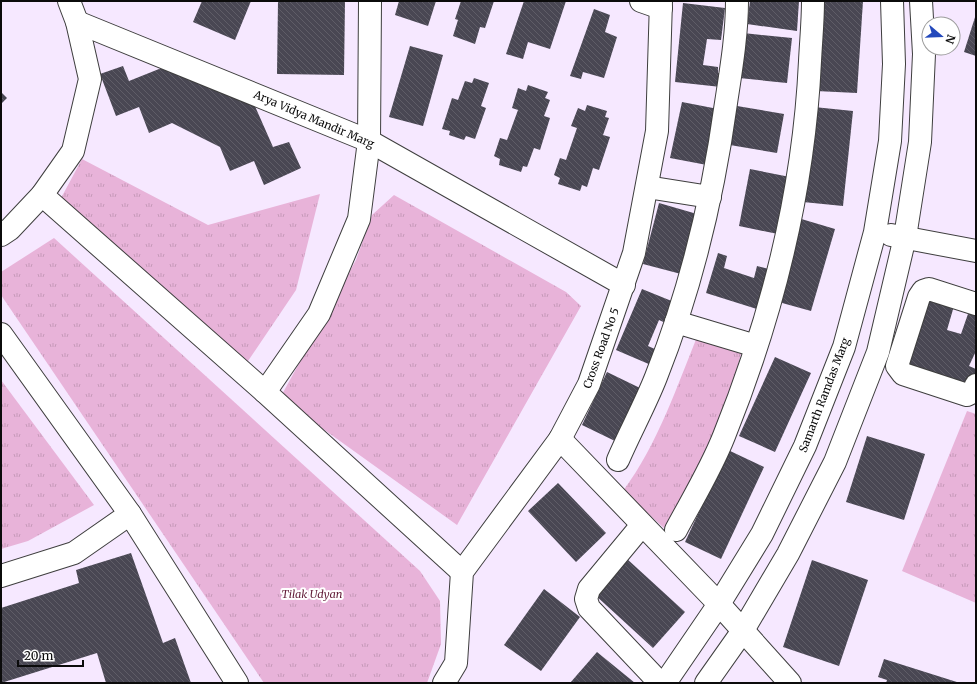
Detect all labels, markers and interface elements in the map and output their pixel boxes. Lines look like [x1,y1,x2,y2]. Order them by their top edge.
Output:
north arrow [921,16,961,56]
text: N [942,33,958,46]
street label: Arya Vidya Mandir Marg [251,87,377,151]
street label: Cross Road No 5 [580,306,622,390]
street label: Samarth Ramdas Marg [796,335,852,454]
park label: Tilak Udyan [282,587,343,601]
scale bar [18,642,83,668]
text: 20 m [24,648,53,663]

